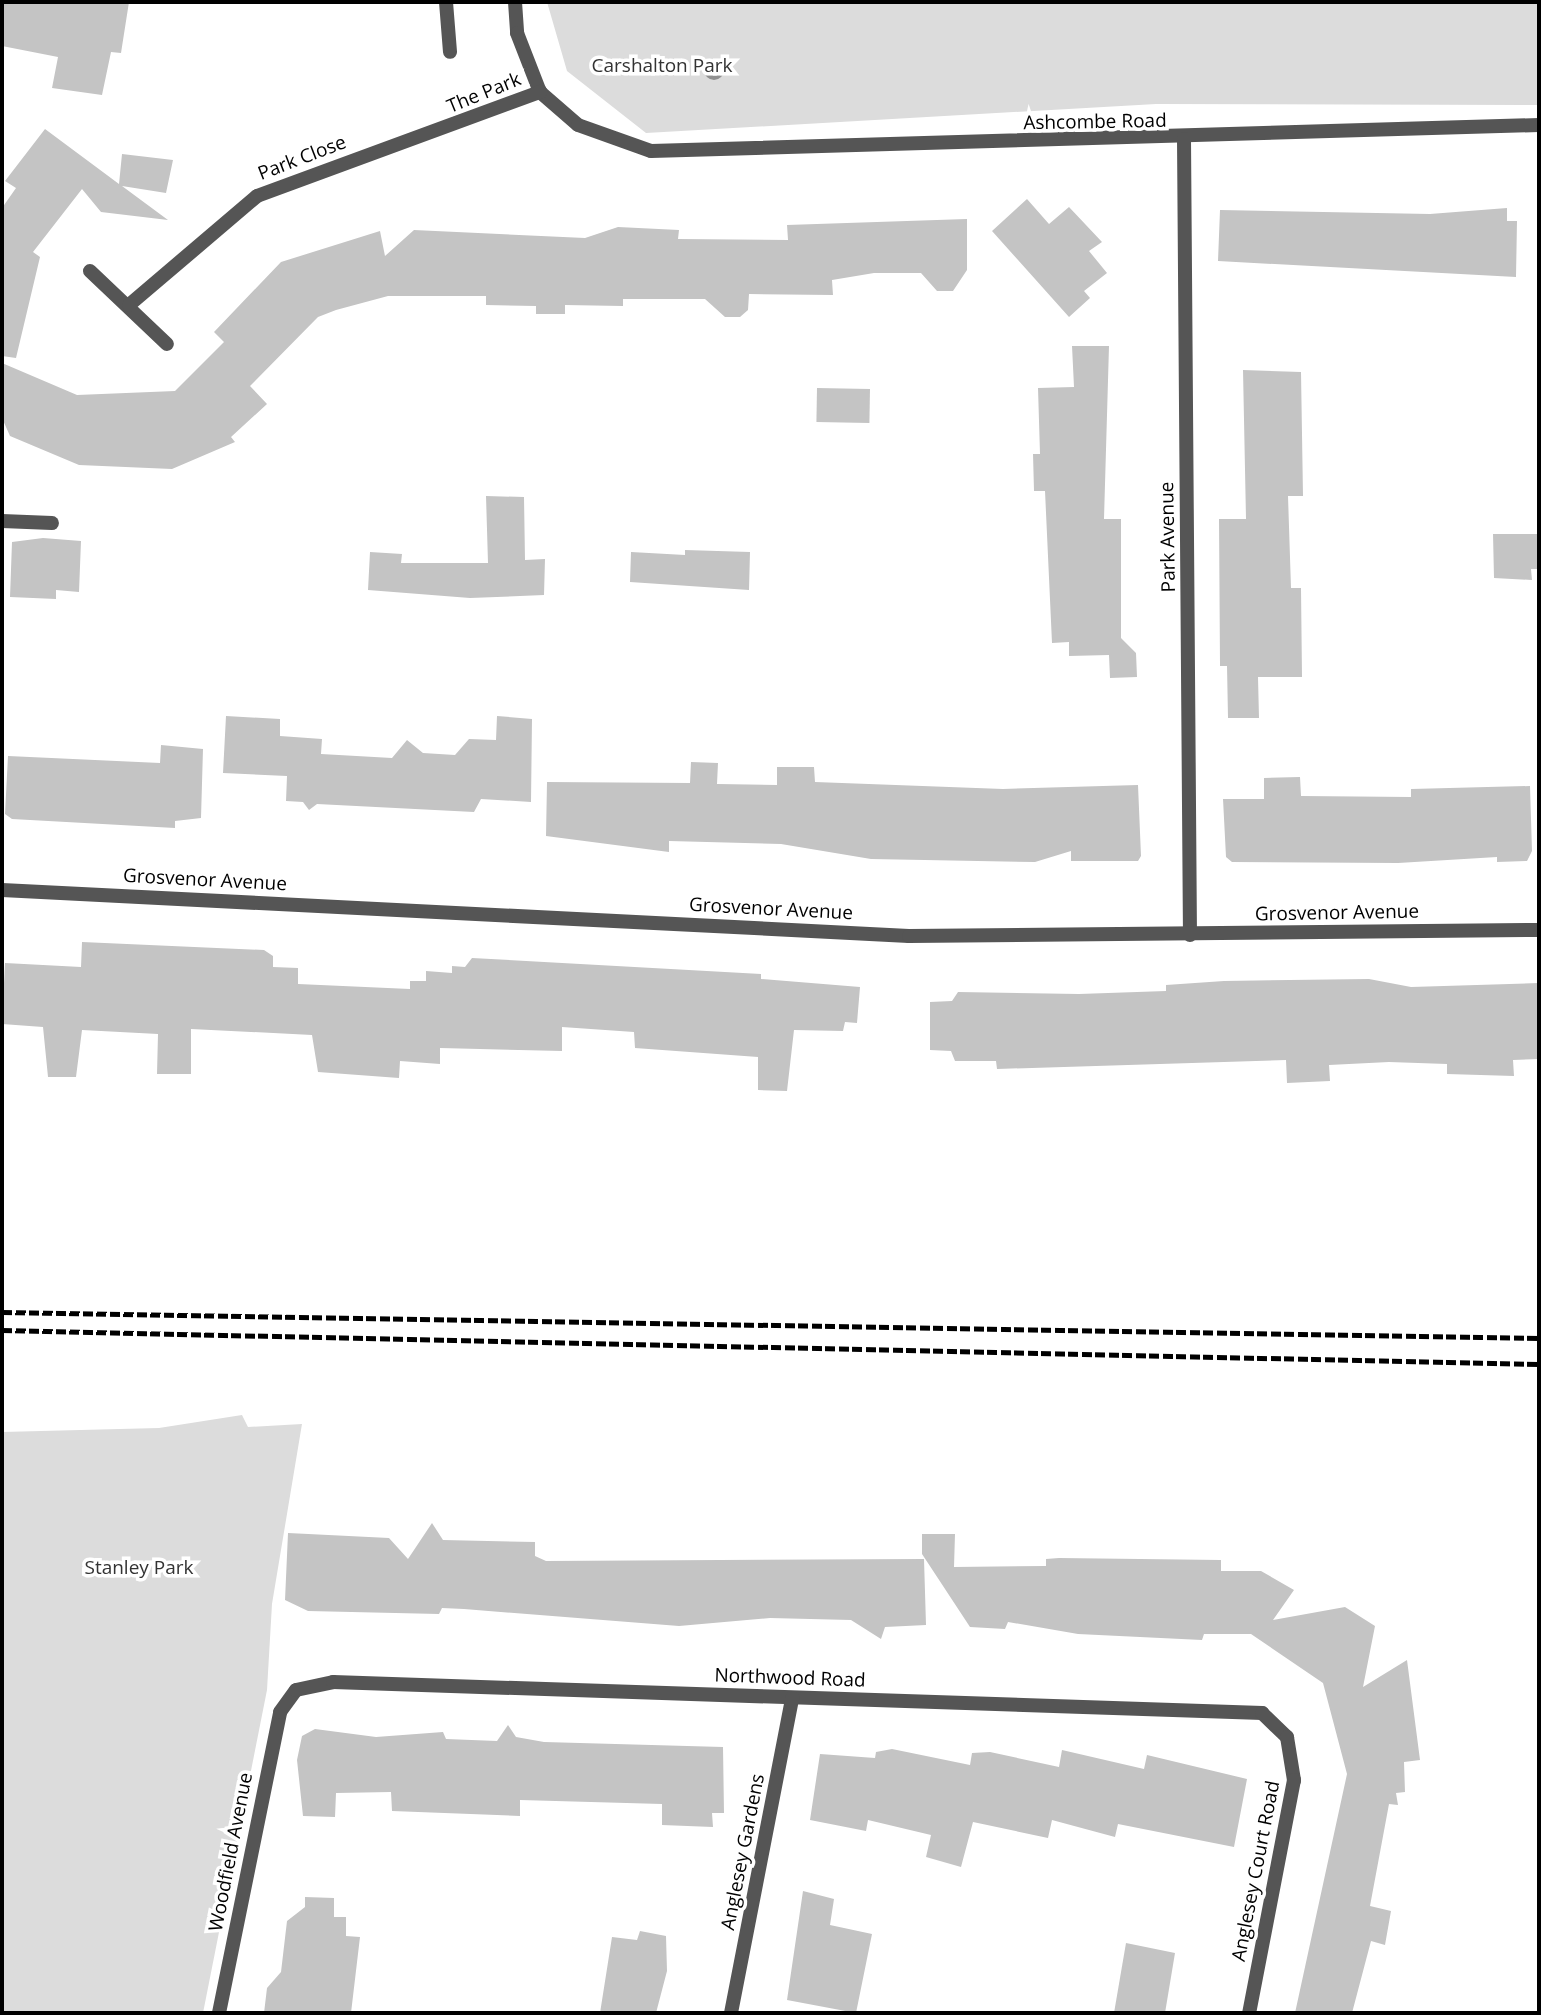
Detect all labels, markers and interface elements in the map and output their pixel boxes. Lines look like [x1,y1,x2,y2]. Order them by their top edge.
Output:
park label: Carshalton Park [592,55,732,77]
street label: The Park [444,68,524,118]
street label: Ashcombe Road [1023,109,1167,135]
street label: Park Close [255,131,349,185]
street label: Park Avenue [1156,481,1180,593]
street label: Grosvenor Avenue [122,864,288,896]
street label: Grosvenor Avenue [688,893,854,925]
street label: Grosvenor Avenue [1255,900,1419,926]
park label: Stanley Park [84,1557,194,1579]
street label: Northwood Road [714,1664,866,1692]
street label: Woodfield Avenue [204,1771,258,1933]
street label: Anglesey Gardens [717,1772,769,1932]
street label: Anglesey Court Road [1227,1779,1285,1963]

